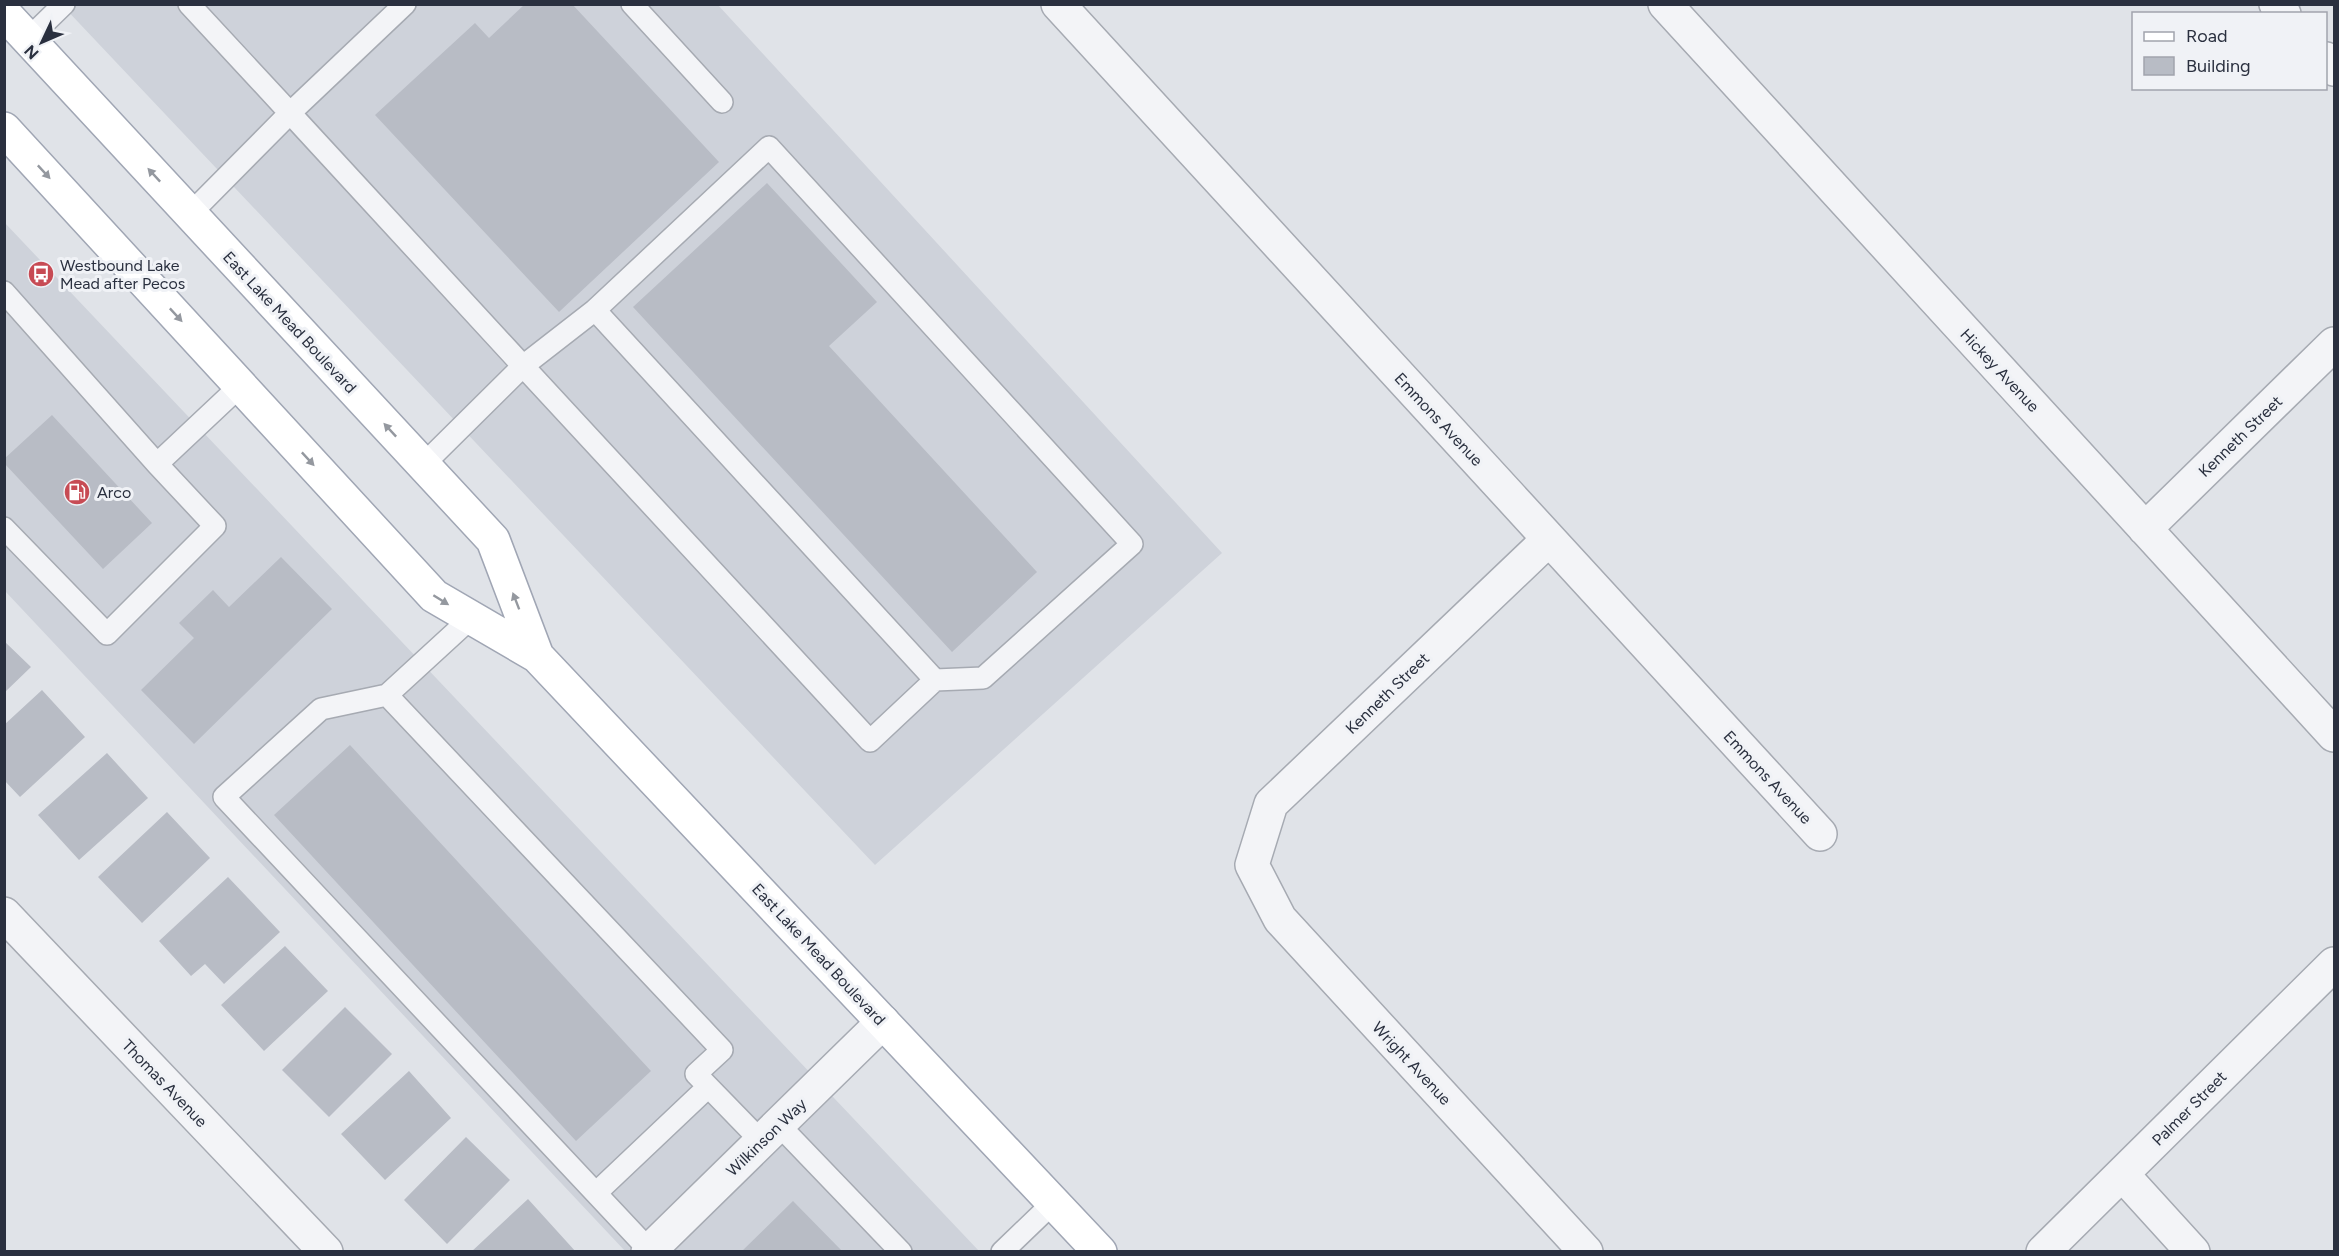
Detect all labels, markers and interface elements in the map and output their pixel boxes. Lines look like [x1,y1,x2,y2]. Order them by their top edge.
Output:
north arrow [12,12,72,72]
legend [2132,12,2327,90]
text: Road [2186,25,2227,47]
text: N [20,41,43,63]
text: Building [2186,55,2251,77]
one-way arrow [37,164,51,179]
one-way arrow [148,168,161,183]
street label: East Lake Mead Boulevard [219,248,360,397]
place label: Westbound Lake Mead after Pecos [60,256,185,293]
bus stop icon: Westbound Lake Mead after Pecos [26,259,56,289]
one-way arrow [169,308,183,323]
street label: Hickey Avenue [1956,325,2043,416]
street label: Emmons Avenue [1391,369,1487,470]
street label: Kenneth Street [2195,392,2286,481]
one-way arrow [383,422,397,437]
one-way arrow [301,451,314,466]
fuel station icon: Arco [62,477,92,507]
place label: Arco [97,483,131,502]
one-way arrow [511,592,521,610]
one-way arrow [433,595,450,606]
street label: Kenneth Street [1342,649,1433,738]
street label: Emmons Avenue [1720,727,1816,828]
street label: East Lake Mead Boulevard [748,880,889,1029]
street label: Wright Avenue [1368,1018,1455,1109]
street label: Thomas Avenue [118,1036,211,1131]
street label: Palmer Street [2148,1067,2230,1149]
street label: Wilkinson Way [722,1094,811,1180]

